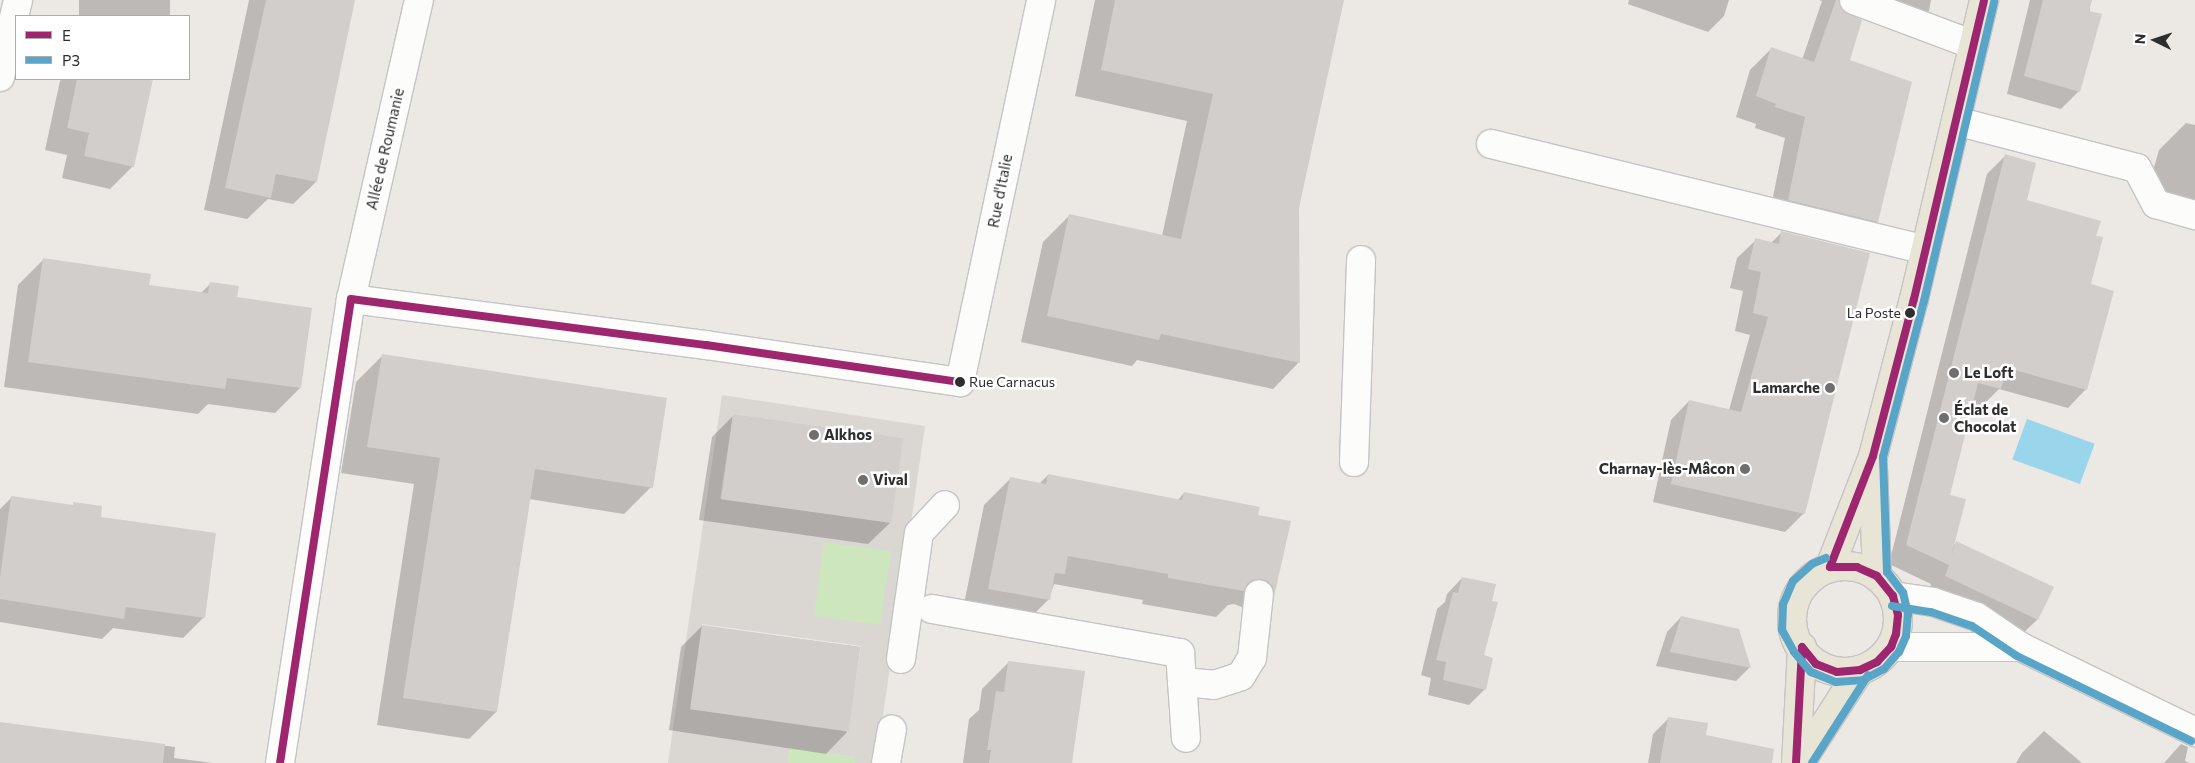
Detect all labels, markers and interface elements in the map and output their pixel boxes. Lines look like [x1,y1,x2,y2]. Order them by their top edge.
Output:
legend [15,15,190,80]
north arrow [2130,15,2180,65]
text: E [62,26,71,44]
text: N [2131,33,2148,45]
text: P3 [62,51,80,69]
street label: Allée de Roumanie [362,86,408,212]
street label: Rue d'Italie [984,153,1016,229]
place label: La Poste [1847,305,1901,321]
marker: La Poste [1905,308,1915,318]
place label: Le Loft [1964,364,2014,382]
marker: Le Loft [1948,367,1960,379]
place label: Rue Carnacus [969,374,1055,390]
marker: Rue Carnacus [955,377,965,387]
place label: Lamarche [1753,379,1820,397]
marker: Lamarche [1824,382,1836,394]
place label: Éclat de Chocolat [1954,400,2016,435]
marker: Éclat de Chocolat [1938,412,1950,424]
place label: Alkhos [824,426,872,444]
marker: Alkhos [808,429,820,441]
place label: Charnay-lès-Mâcon [1599,460,1735,478]
marker: Charnay-lès-Mâcon [1739,463,1751,475]
place label: Vival [873,471,908,489]
marker: Vival [857,474,869,486]

